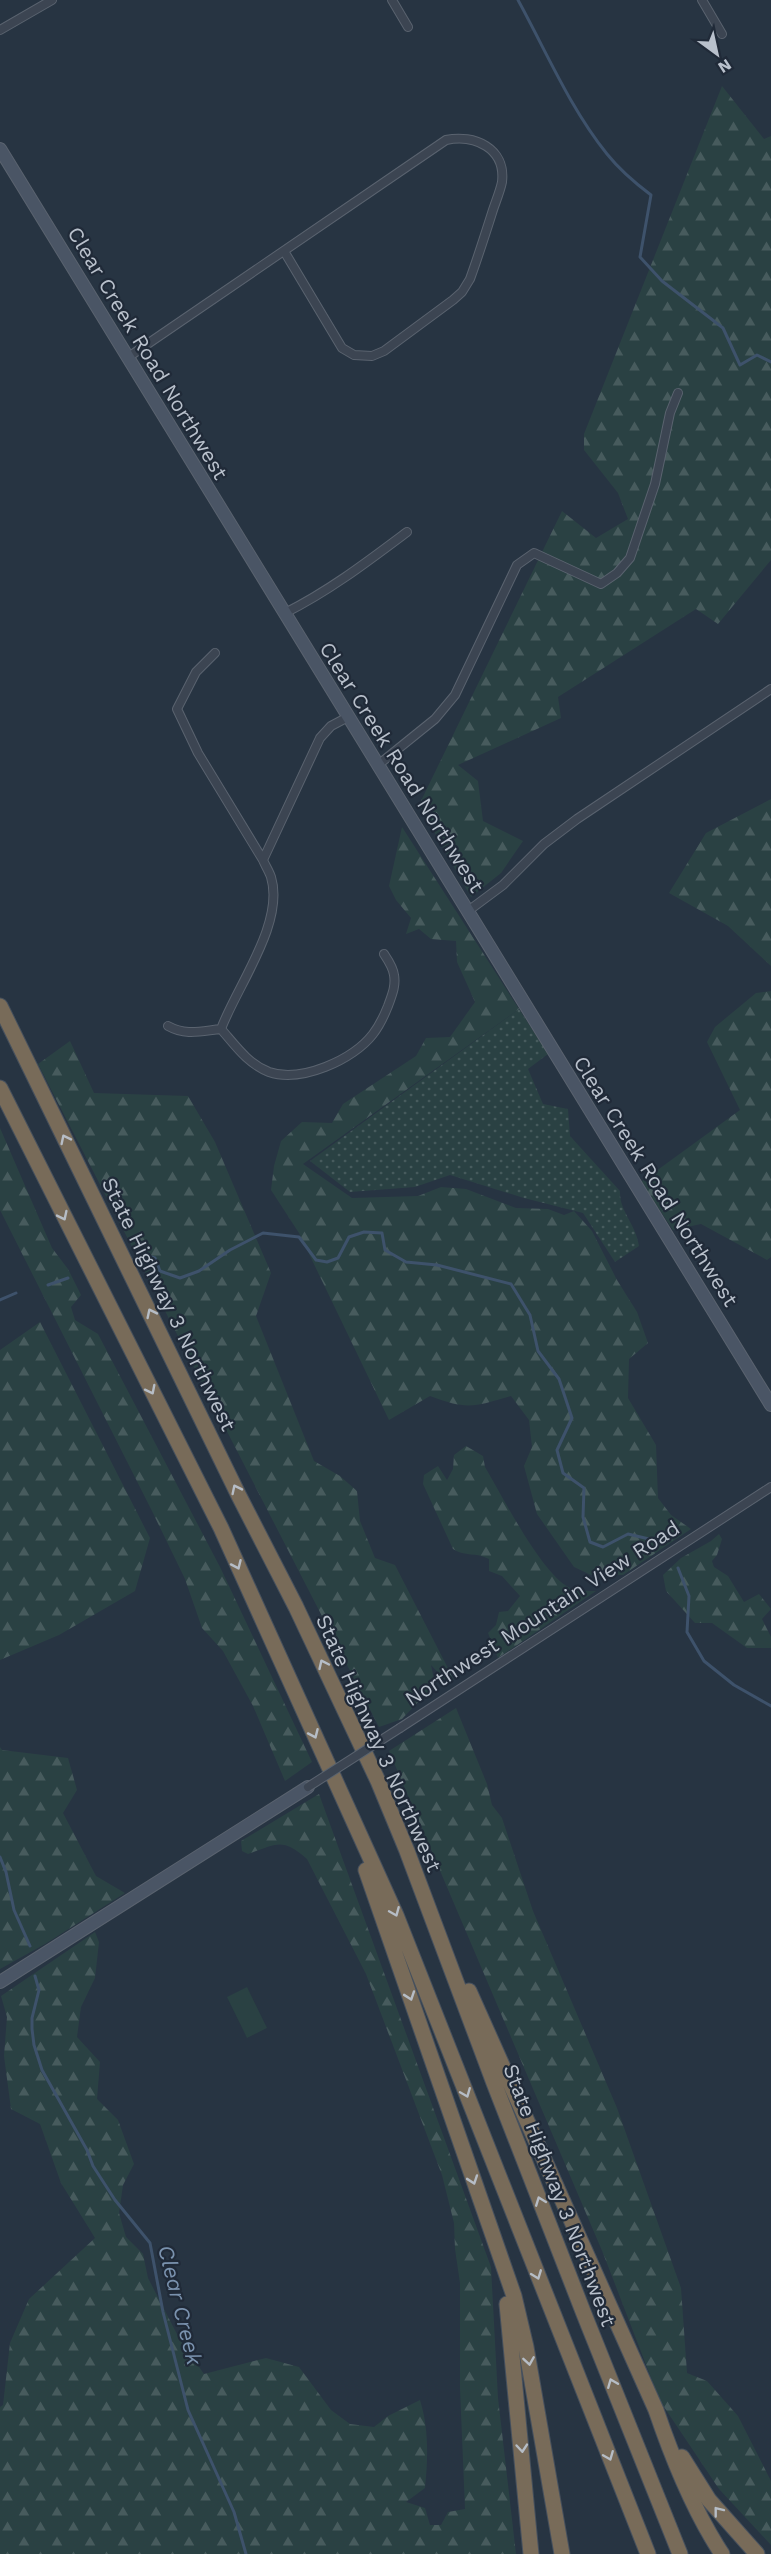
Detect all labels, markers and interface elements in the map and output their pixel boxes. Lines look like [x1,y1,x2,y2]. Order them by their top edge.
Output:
north arrow [687,24,747,84]
text: N [715,55,735,77]
street label: Clear Creek Road Northwest [62,222,234,484]
street label: Clear Creek Road Northwest [314,637,490,897]
street label: Clear Creek Road Northwest [568,1051,744,1311]
one-way arrow [60,1134,72,1145]
street label: State Highway 3 Northwest [97,1173,241,1435]
one-way arrow [56,1210,67,1221]
one-way arrow [147,1309,159,1320]
one-way arrow [144,1384,155,1394]
one-way arrow [231,1485,243,1496]
street label: Northwest Mountain View Road [400,1515,684,1711]
one-way arrow [230,1558,242,1569]
street label: State Highway 3 Northwest [311,1611,447,1876]
one-way arrow [318,1659,330,1670]
one-way arrow [307,1727,319,1738]
one-way arrow [387,1905,399,1916]
one-way arrow [402,1990,415,2001]
street label: State Highway 3 Northwest [498,2060,622,2330]
one-way arrow [458,2087,471,2098]
one-way arrow [466,2174,479,2185]
one-way arrow [535,2197,547,2208]
water label: Clear Creek [153,2242,207,2369]
one-way arrow [530,2268,542,2279]
one-way arrow [522,2357,534,2366]
one-way arrow [607,2378,619,2389]
one-way arrow [515,2444,528,2453]
one-way arrow [602,2449,614,2460]
one-way arrow [714,2507,725,2518]

